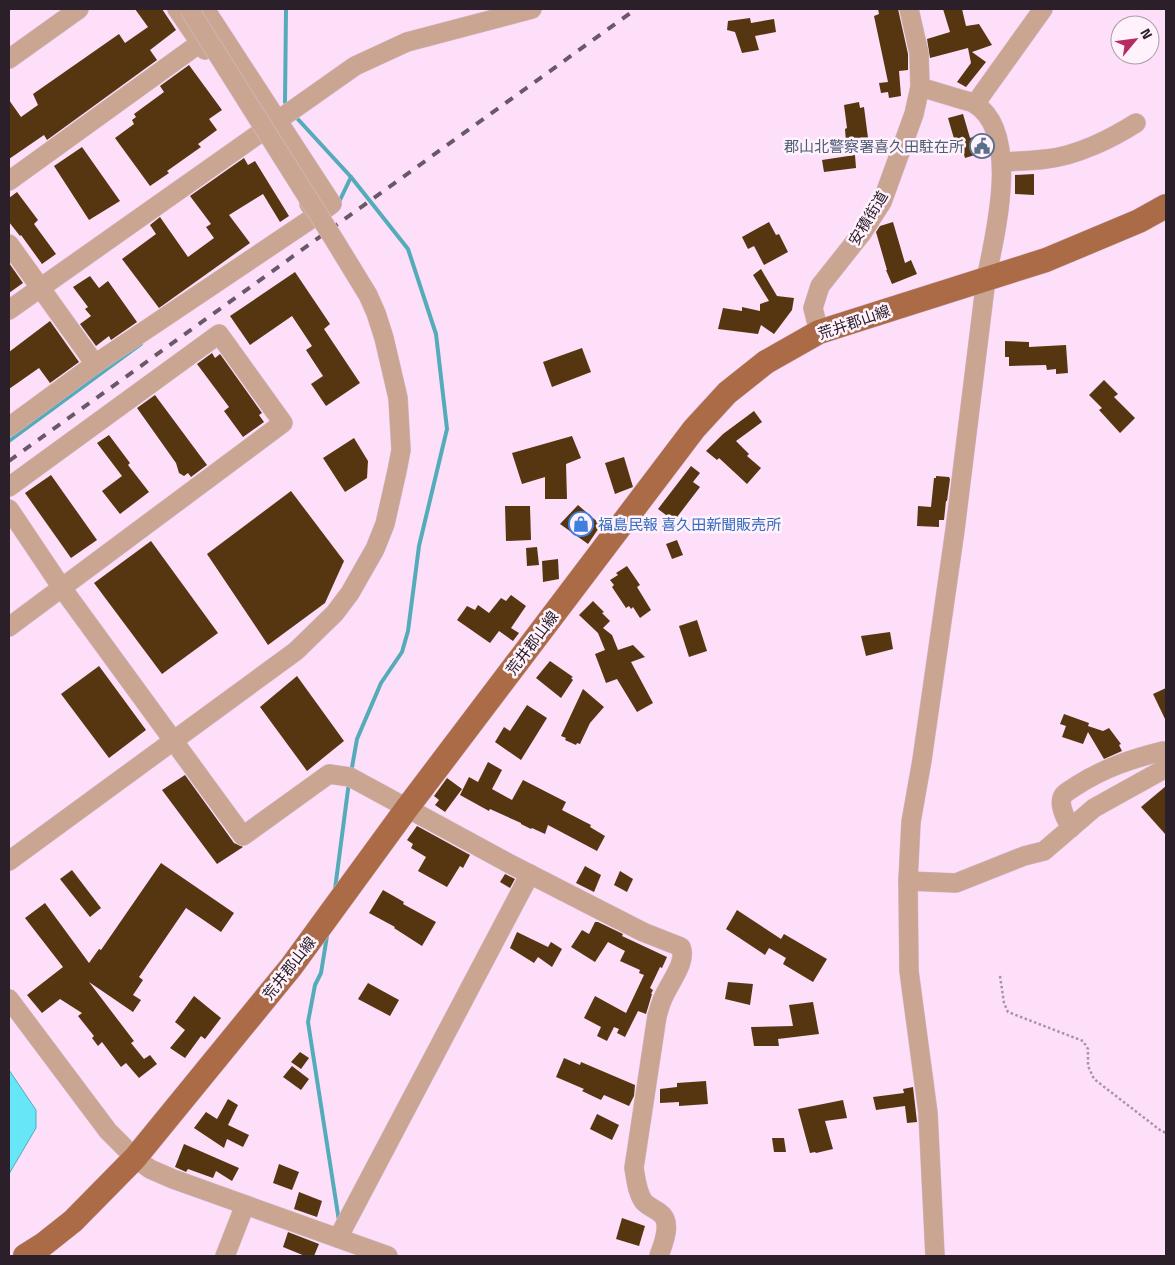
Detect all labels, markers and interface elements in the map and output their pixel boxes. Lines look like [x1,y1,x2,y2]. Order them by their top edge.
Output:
north arrow [1110,15,1160,65]
text: N [1135,24,1158,43]
public building icon: 郡山北警察署喜久田駐在所 [969,133,995,159]
place label: 郡山北警察署喜久田駐在所 [784,135,964,158]
street label: 安積街道 [843,186,893,250]
street label: 荒井郡山線 [815,299,893,345]
shop icon: 福島民報 喜久田新聞販売所 [568,511,594,537]
place label: 福島民報 喜久田新聞販売所 [598,513,781,536]
street label: 荒井郡山線 [500,606,564,680]
street label: 荒井郡山線 [257,931,321,1005]

